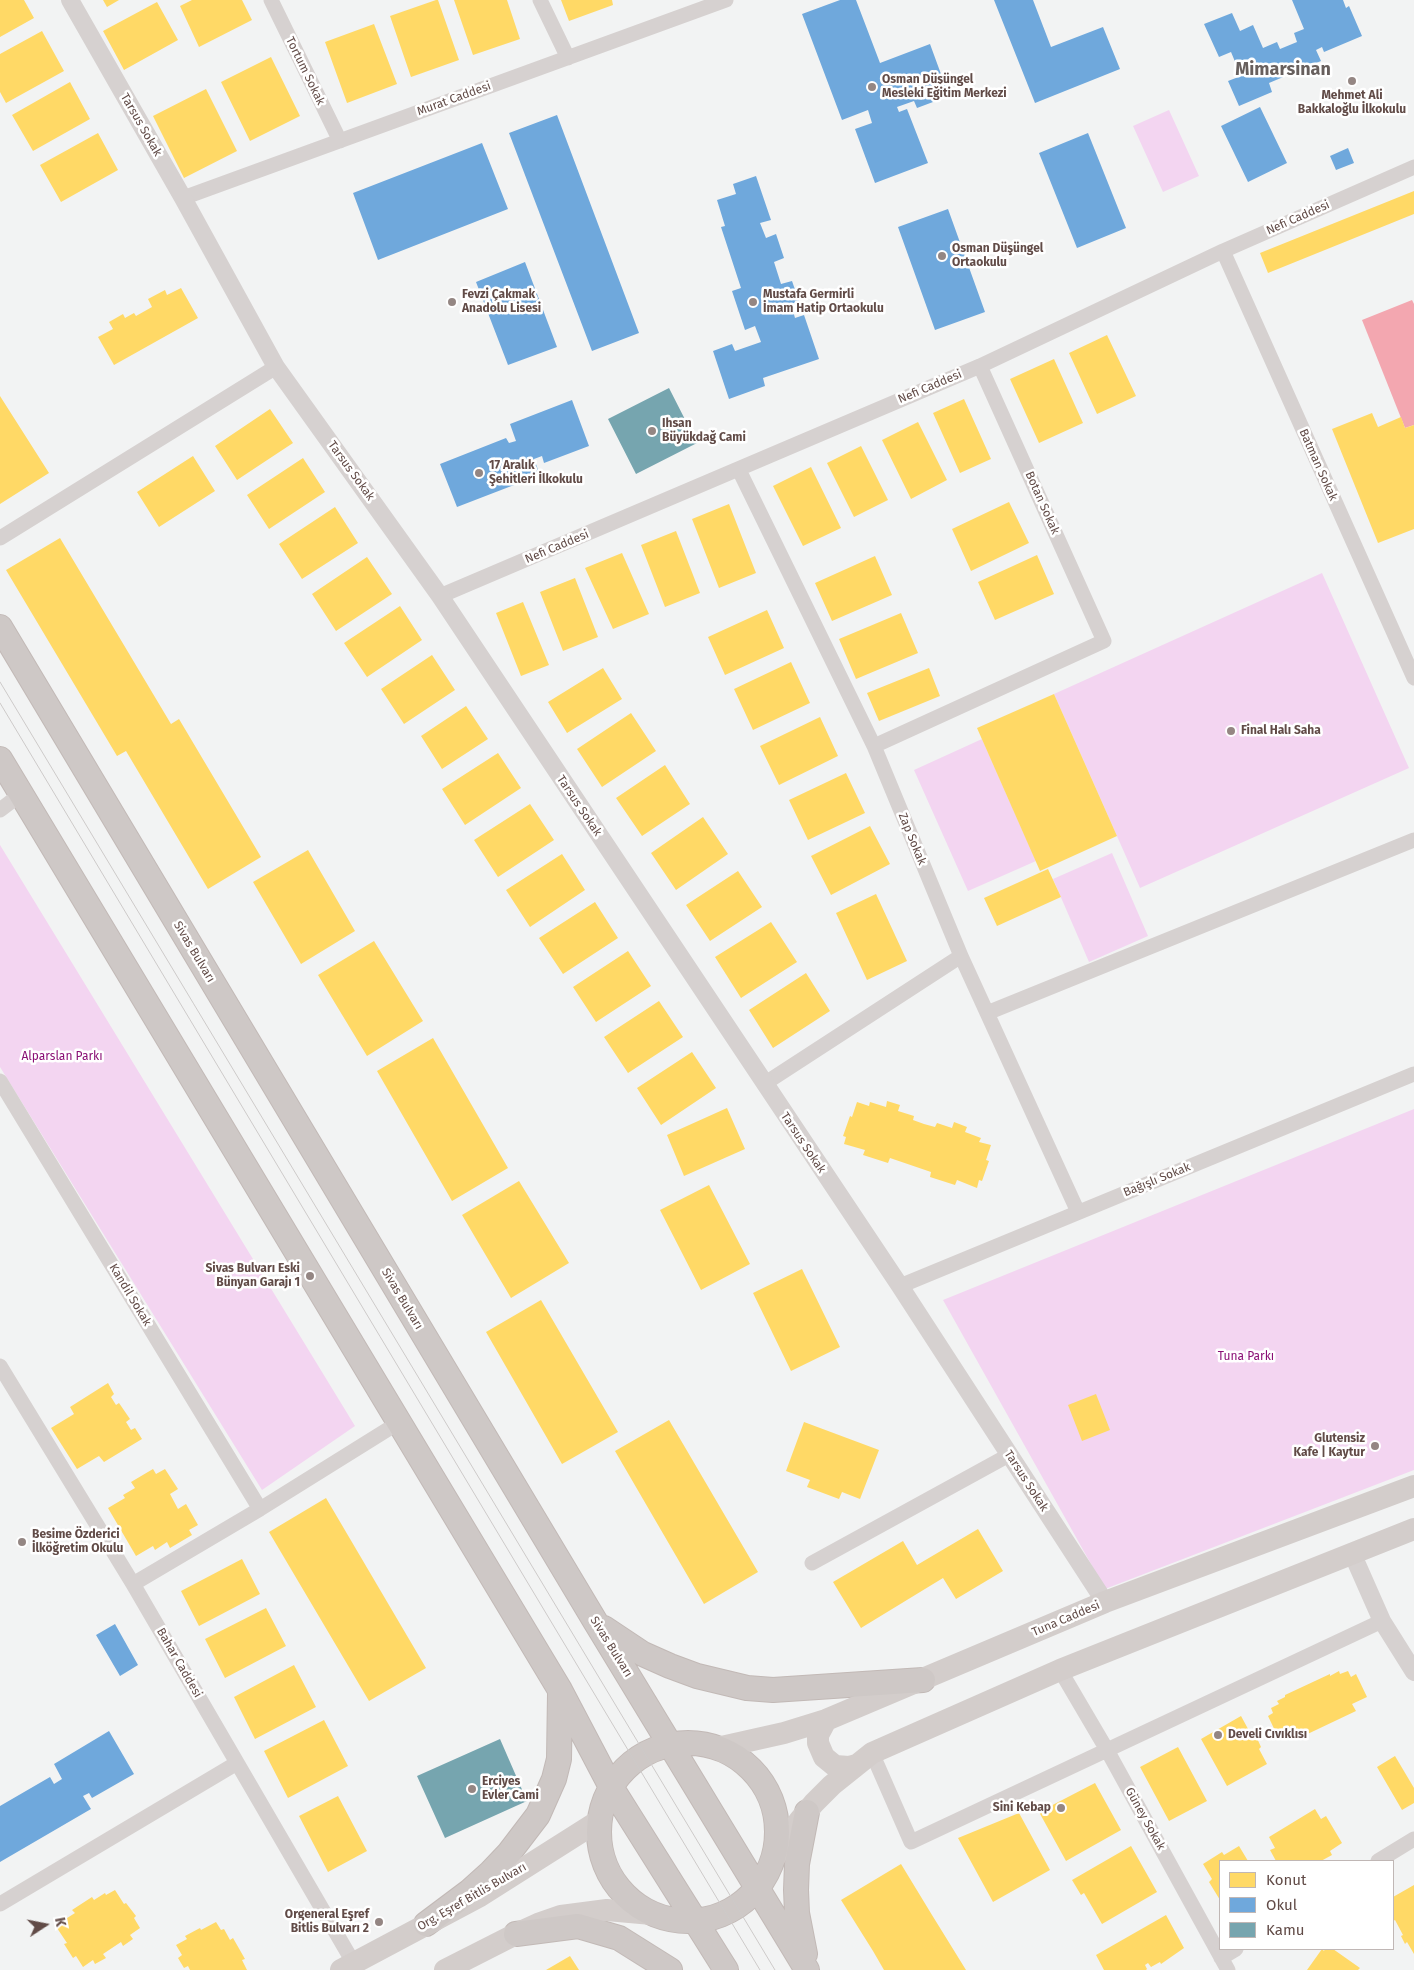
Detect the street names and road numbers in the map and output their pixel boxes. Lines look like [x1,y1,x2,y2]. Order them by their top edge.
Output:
street label: Tortum Sokak [282,35,328,107]
street label: Murat Caddesi [415,79,493,119]
street label: Tarsus Sokak [117,91,165,159]
street label: Nefi Caddesi [1264,198,1332,238]
street label: Nefi Caddesi [896,367,964,407]
street label: Batman Sokak [1296,427,1340,503]
street label: Tarsus Sokak [325,438,377,504]
street label: Botan Sokak [1022,469,1062,537]
street label: Nefi Caddesi [523,527,591,567]
street label: Tarsus Sokak [553,773,605,839]
street label: Zap Sokak [895,811,929,867]
street label: Sivas Bulvarı [170,919,218,985]
street label: Tarsus Sokak [777,1110,829,1176]
street label: Bağışlı Sokak [1121,1160,1193,1200]
street label: Kandil Sokak [106,1261,154,1329]
street label: Sivas Bulvarı [378,1266,426,1332]
street label: Tarsus Sokak [1001,1448,1051,1514]
street label: Tuna Caddesi [1030,1598,1102,1640]
street label: Sivas Bulvarı [587,1614,635,1680]
street label: Bahar Caddesi [153,1626,205,1700]
street label: Güney Sokak [1122,1785,1168,1853]
street label: Org. Eşref Bitlis Bulvarı [415,1860,529,1934]

